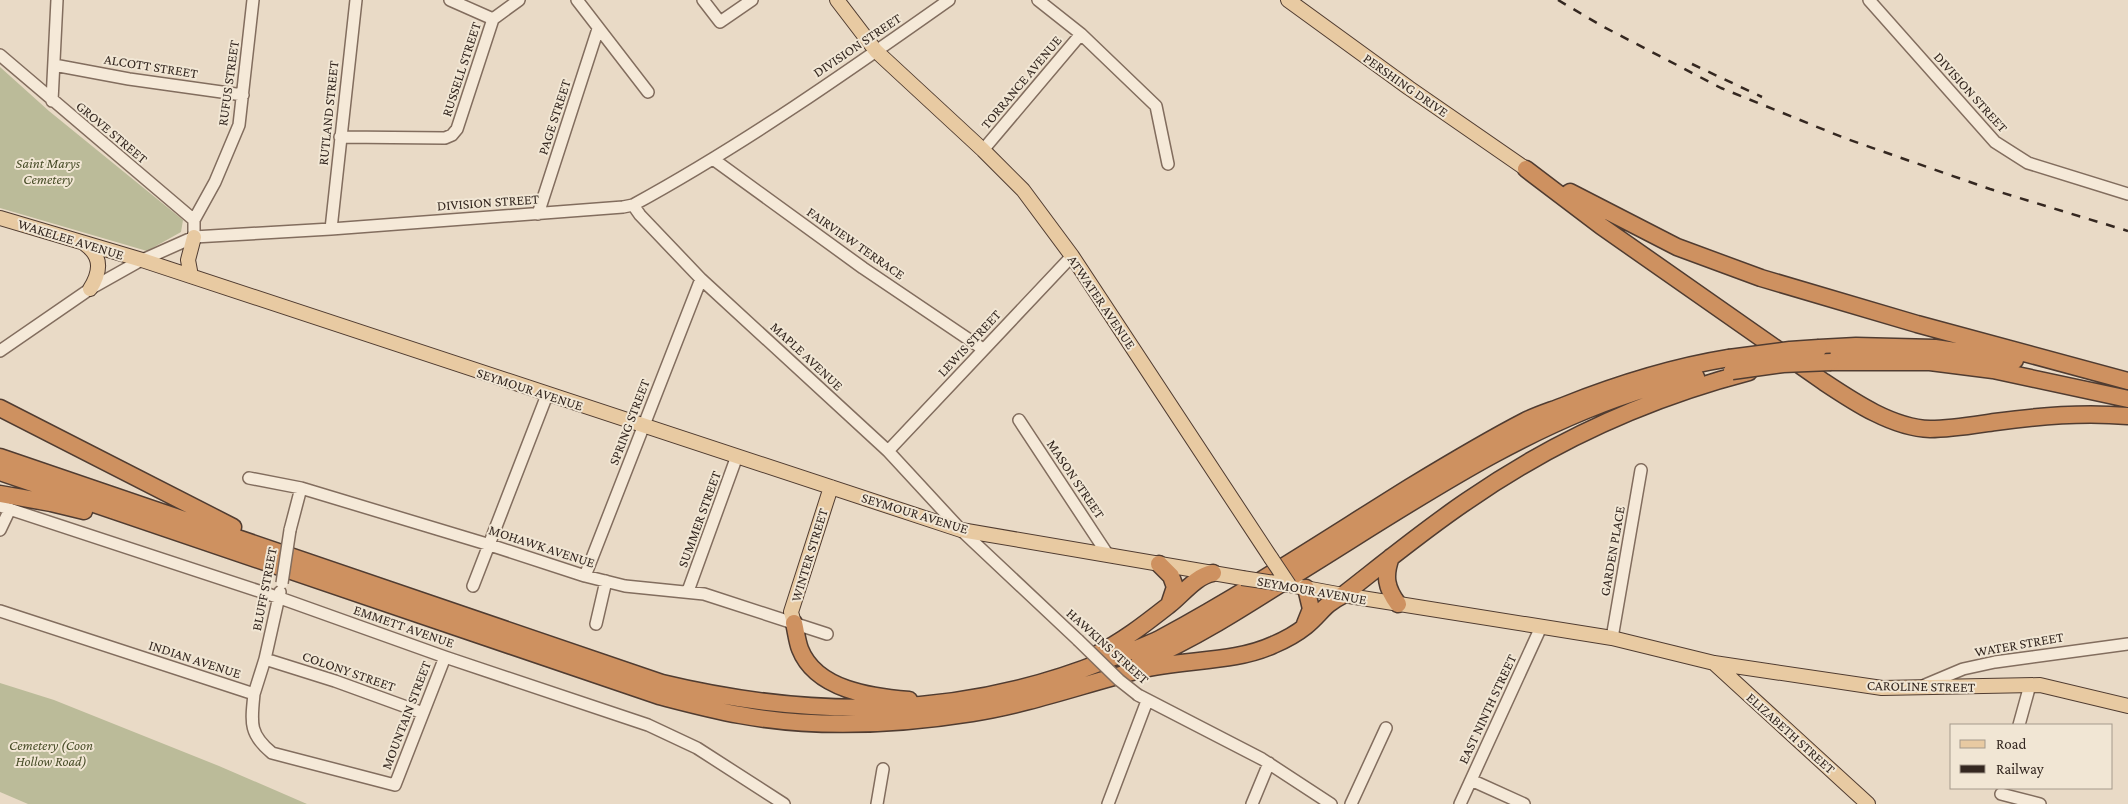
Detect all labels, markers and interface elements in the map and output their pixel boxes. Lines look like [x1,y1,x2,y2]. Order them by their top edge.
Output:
street label: DIVISION STREET [810,10,904,80]
street label: RUSSELL STREET [438,19,484,118]
street label: TORRANCE AVENUE [977,32,1065,132]
street label: RUFUS STREET [214,39,242,127]
street label: DIVISION STREET [1931,49,2011,136]
street label: PERSHING DRIVE [1361,50,1452,120]
street label: ALCOTT STREET [103,51,199,81]
street label: RUTLAND STREET [315,60,341,166]
street label: PAGE STREET [534,77,574,157]
street label: GROVE STREET [73,97,151,167]
park label: Saint Marys Cemetery [16,155,81,187]
street label: DIVISION STREET [436,190,540,214]
street label: FAIRVIEW TERRACE [804,203,908,283]
street label: WAKELEE AVENUE [16,215,126,263]
street label: ATWATER AVENUE [1065,252,1140,352]
street label: LEWIS STREET [934,306,1004,380]
street label: MAPLE AVENUE [768,318,847,394]
street label: SEYMOUR AVENUE [475,364,586,414]
street label: SPRING STREET [605,376,653,467]
street label: MASON STREET [1044,436,1109,522]
street label: SUMMER STREET [674,468,724,569]
street label: SEYMOUR AVENUE [860,489,971,537]
street label: GARDEN PLACE [1596,504,1628,597]
street label: WINTER STREET [787,506,831,604]
street label: MOHAWK AVENUE [487,521,597,571]
street label: BLUFF STREET [248,545,280,632]
street label: SEYMOUR AVENUE [1256,572,1368,608]
street label: EMMETT AVENUE [352,601,457,651]
street label: HAWKINS STREET [1064,605,1153,687]
street label: WATER STREET [1973,628,2065,660]
street label: INDIAN AVENUE [147,637,243,682]
street label: COLONY STREET [300,648,398,695]
street label: EAST NINTH STREET [1455,651,1520,766]
street label: MOUNTAIN STREET [378,658,434,772]
street label: CAROLINE STREET [1867,677,1976,695]
street label: ELIZABETH STREET [1744,689,1839,777]
legend [1950,724,2113,789]
text: Road [1996,736,2027,752]
park label: Cemetery (Coon Hollow Road) [9,737,93,770]
text: Railway [1996,761,2044,778]

